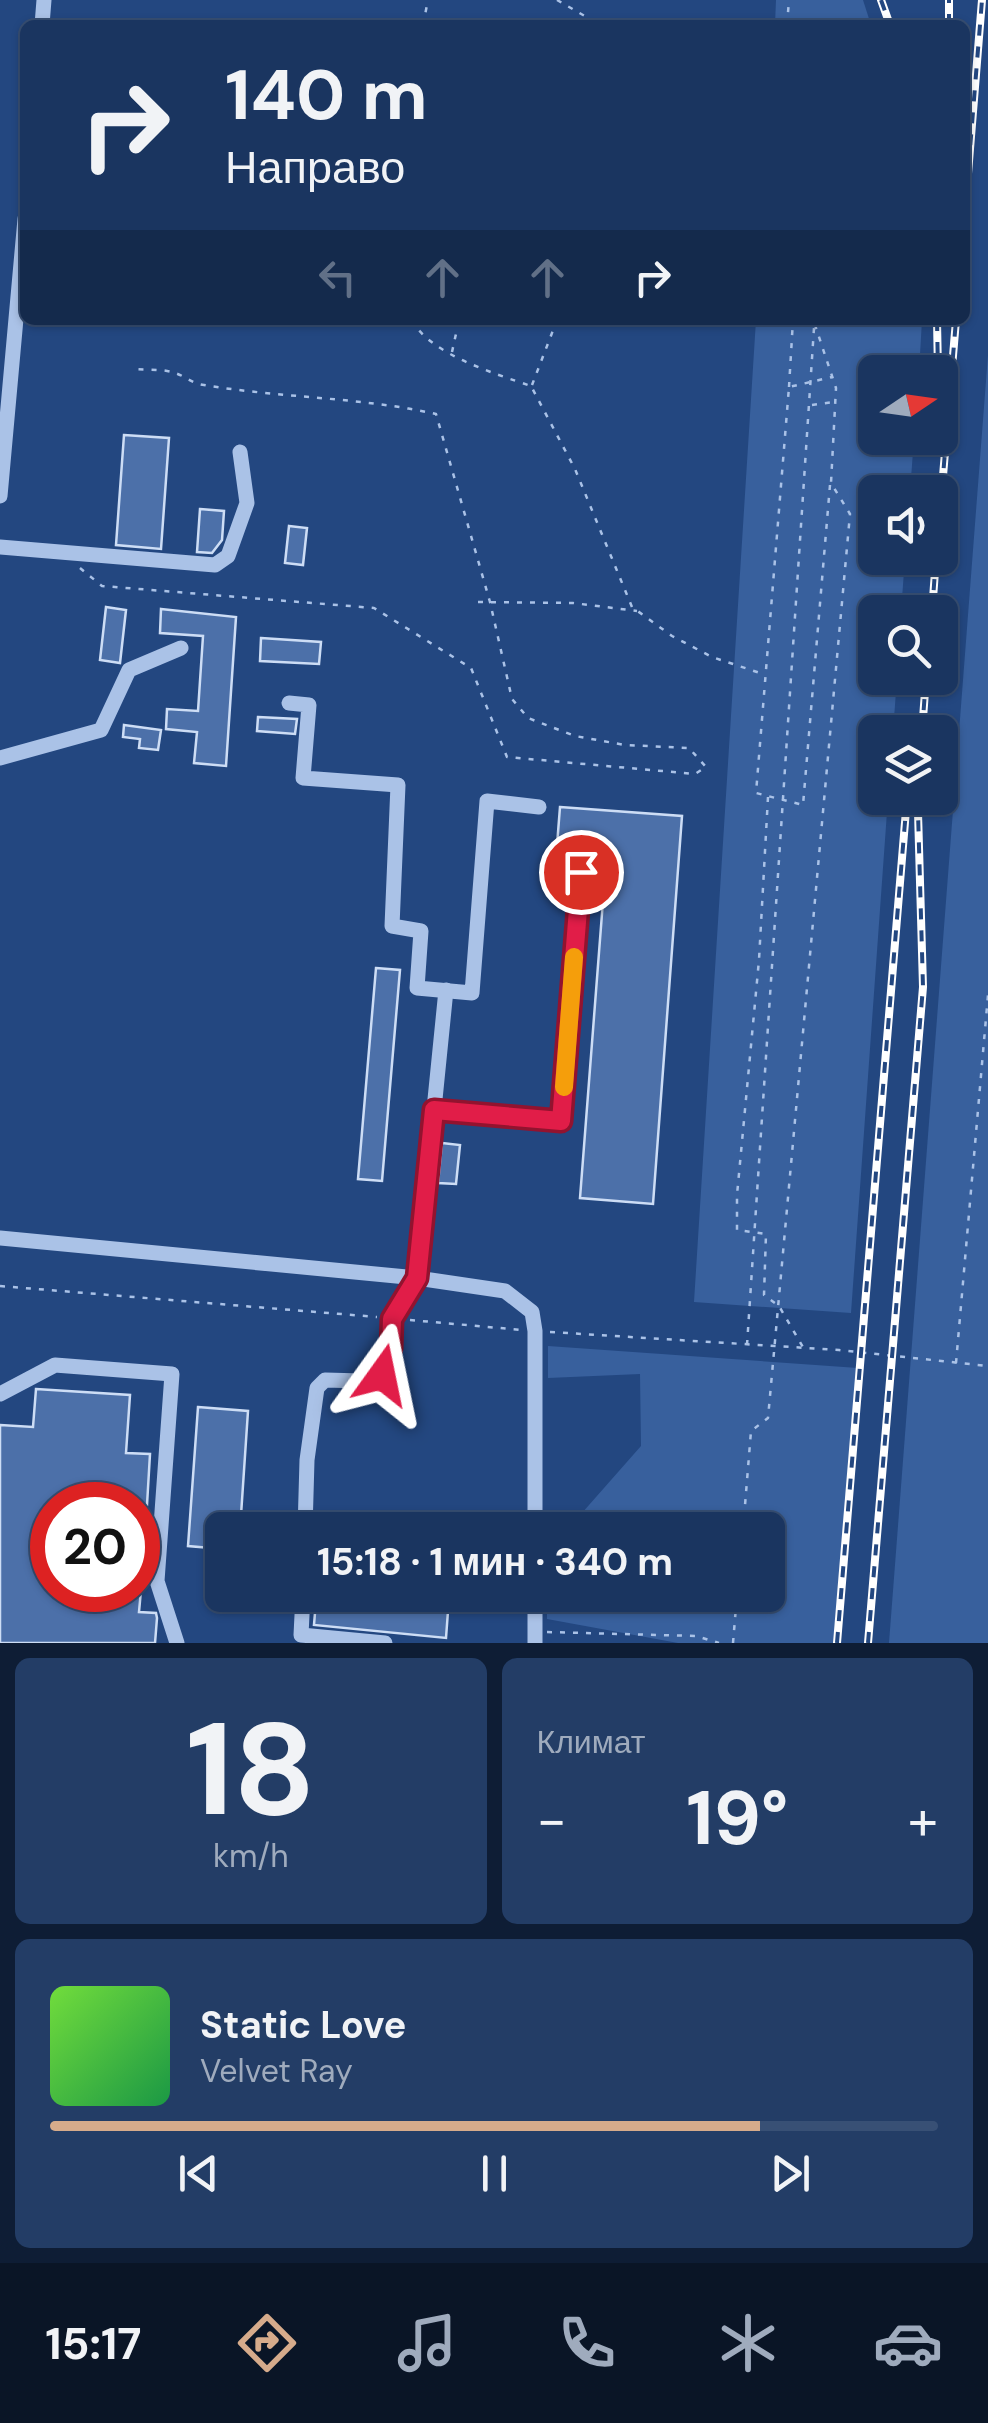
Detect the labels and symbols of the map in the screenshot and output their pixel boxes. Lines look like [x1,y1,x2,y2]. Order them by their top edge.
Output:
north arrow [858,355,958,455]
pin [539,830,624,915]
position arrow [330,1323,434,1427]
speed limit sign: 20 [30,1482,160,1612]

